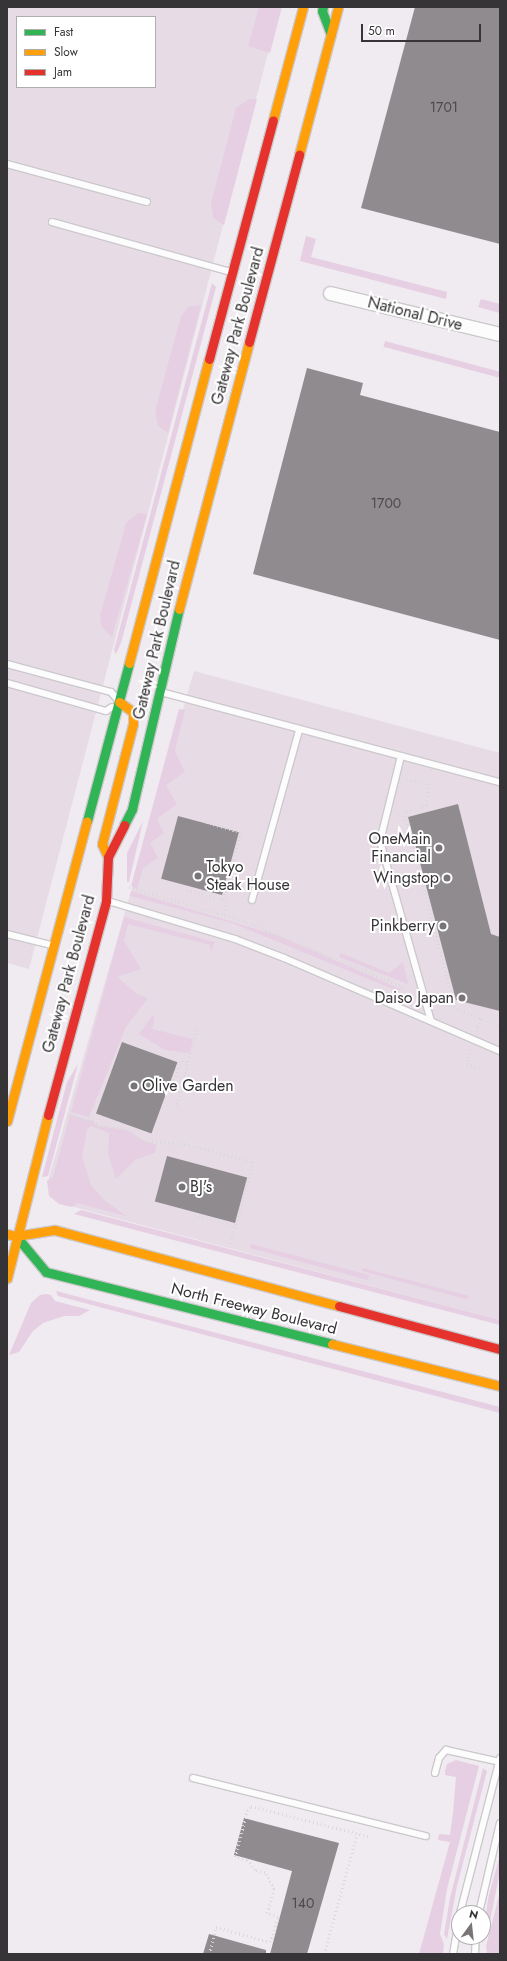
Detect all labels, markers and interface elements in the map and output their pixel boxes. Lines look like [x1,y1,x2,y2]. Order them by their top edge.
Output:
legend [16,16,156,88]
scale bar [363,16,483,42]
text: 50 m [368,22,395,40]
text: Fast [54,23,73,41]
text: Slow [54,43,78,61]
text: Jam [54,63,72,81]
house number: 1701 [430,99,458,115]
street label: Gateway Park Boulevard [208,245,268,407]
street label: National Drive [366,293,464,335]
house number: 1700 [371,495,401,511]
street label: Gateway Park Boulevard [129,559,185,721]
place label: OneMain Financial [369,829,431,867]
marker: OneMain Financial [434,843,444,853]
place label: Tokyo Steak House [206,857,290,895]
place label: Wingstop [373,868,439,888]
marker: Tokyo Steak House [193,871,203,881]
marker: Wingstop [442,873,452,883]
street label: Gateway Park Boulevard [39,893,99,1055]
place label: Pinkberry [371,916,435,936]
marker: Pinkberry [438,921,448,931]
place label: Daiso Japan [375,988,454,1008]
marker: Daiso Japan [457,993,467,1003]
place label: Olive Garden [142,1076,234,1096]
marker: Olive Garden [129,1081,139,1091]
place label: BJ's [190,1177,212,1197]
marker: BJ's [177,1182,187,1192]
street label: North Freeway Boulevard [169,1279,339,1339]
house number: 140 [292,1895,314,1911]
north arrow [451,1905,491,1945]
text: N [468,1906,480,1923]

